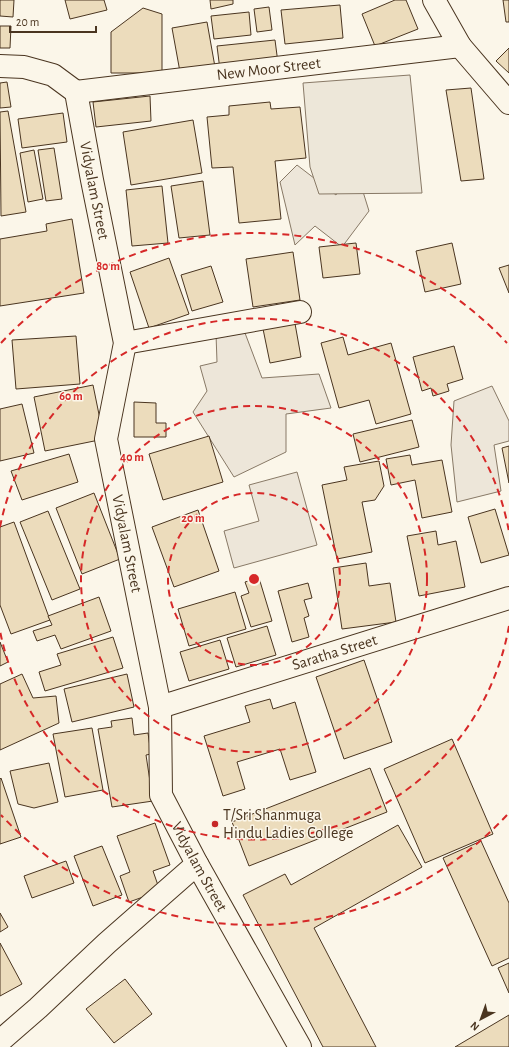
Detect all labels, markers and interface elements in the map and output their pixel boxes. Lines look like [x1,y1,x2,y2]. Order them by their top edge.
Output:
scale bar [10,8,96,34]
text: 20 m [16,16,39,28]
street label: New Moor Street [216,55,322,83]
street label: Vidyalam Street [77,140,112,241]
text: 80 m [96,260,120,272]
text: 60 m [59,390,83,402]
text: 40 m [120,451,144,463]
street label: Vidyalam Street [109,493,145,594]
text: 20 m [181,512,205,524]
centre of rings [247,572,261,586]
street label: Saratha Street [290,632,379,673]
place label: T/Sri Shanmuga Hindu Ladies College [223,807,353,841]
street label: Vidyalam Street [168,819,230,914]
marker: T/Sri Shanmuga Hindu Ladies College [210,819,220,829]
north arrow [461,999,501,1039]
text: N [468,1020,481,1033]

